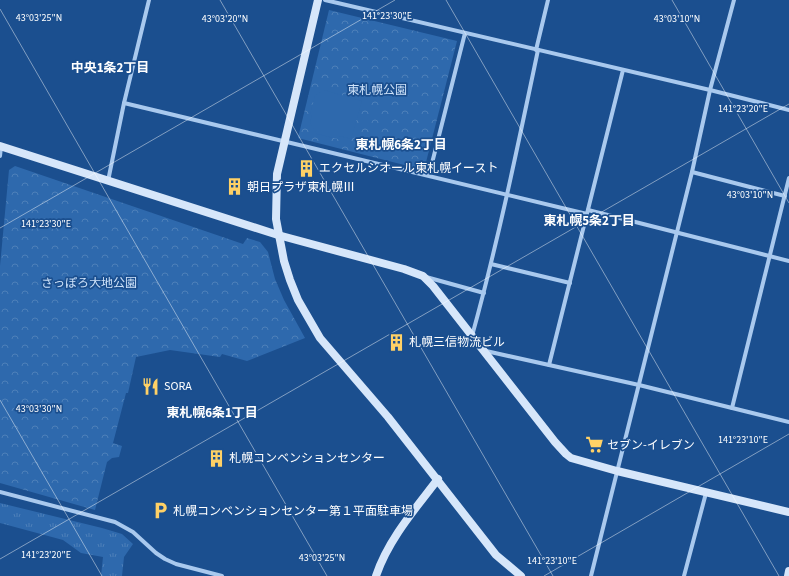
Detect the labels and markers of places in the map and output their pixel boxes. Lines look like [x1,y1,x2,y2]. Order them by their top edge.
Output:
building icon: エクセルシオール東札幌イースト [296,158,316,178]
place label: エクセルシオール東札幌イースト [319,160,498,177]
building icon: 朝日プラザ東札幌Ⅲ [224,177,244,197]
place label: 朝日プラザ東札幌Ⅲ [247,179,355,196]
building icon: 札幌三信物流ビル [386,332,406,352]
place label: 札幌三信物流ビル [409,334,505,351]
restaurant icon: SORA [141,376,161,396]
place label: SORA [164,378,192,395]
supermarket icon: セブン-イレブン [584,435,604,455]
place label: セブン-イレブン [607,437,695,454]
building icon: 札幌コンベンションセンター [206,448,226,468]
place label: 札幌コンベンションセンター [229,450,385,467]
parking icon: 札幌コンベンションセンター第１平面駐車場 [150,501,170,521]
place label: 札幌コンベンションセンター第１平面駐車場 [173,503,413,520]

